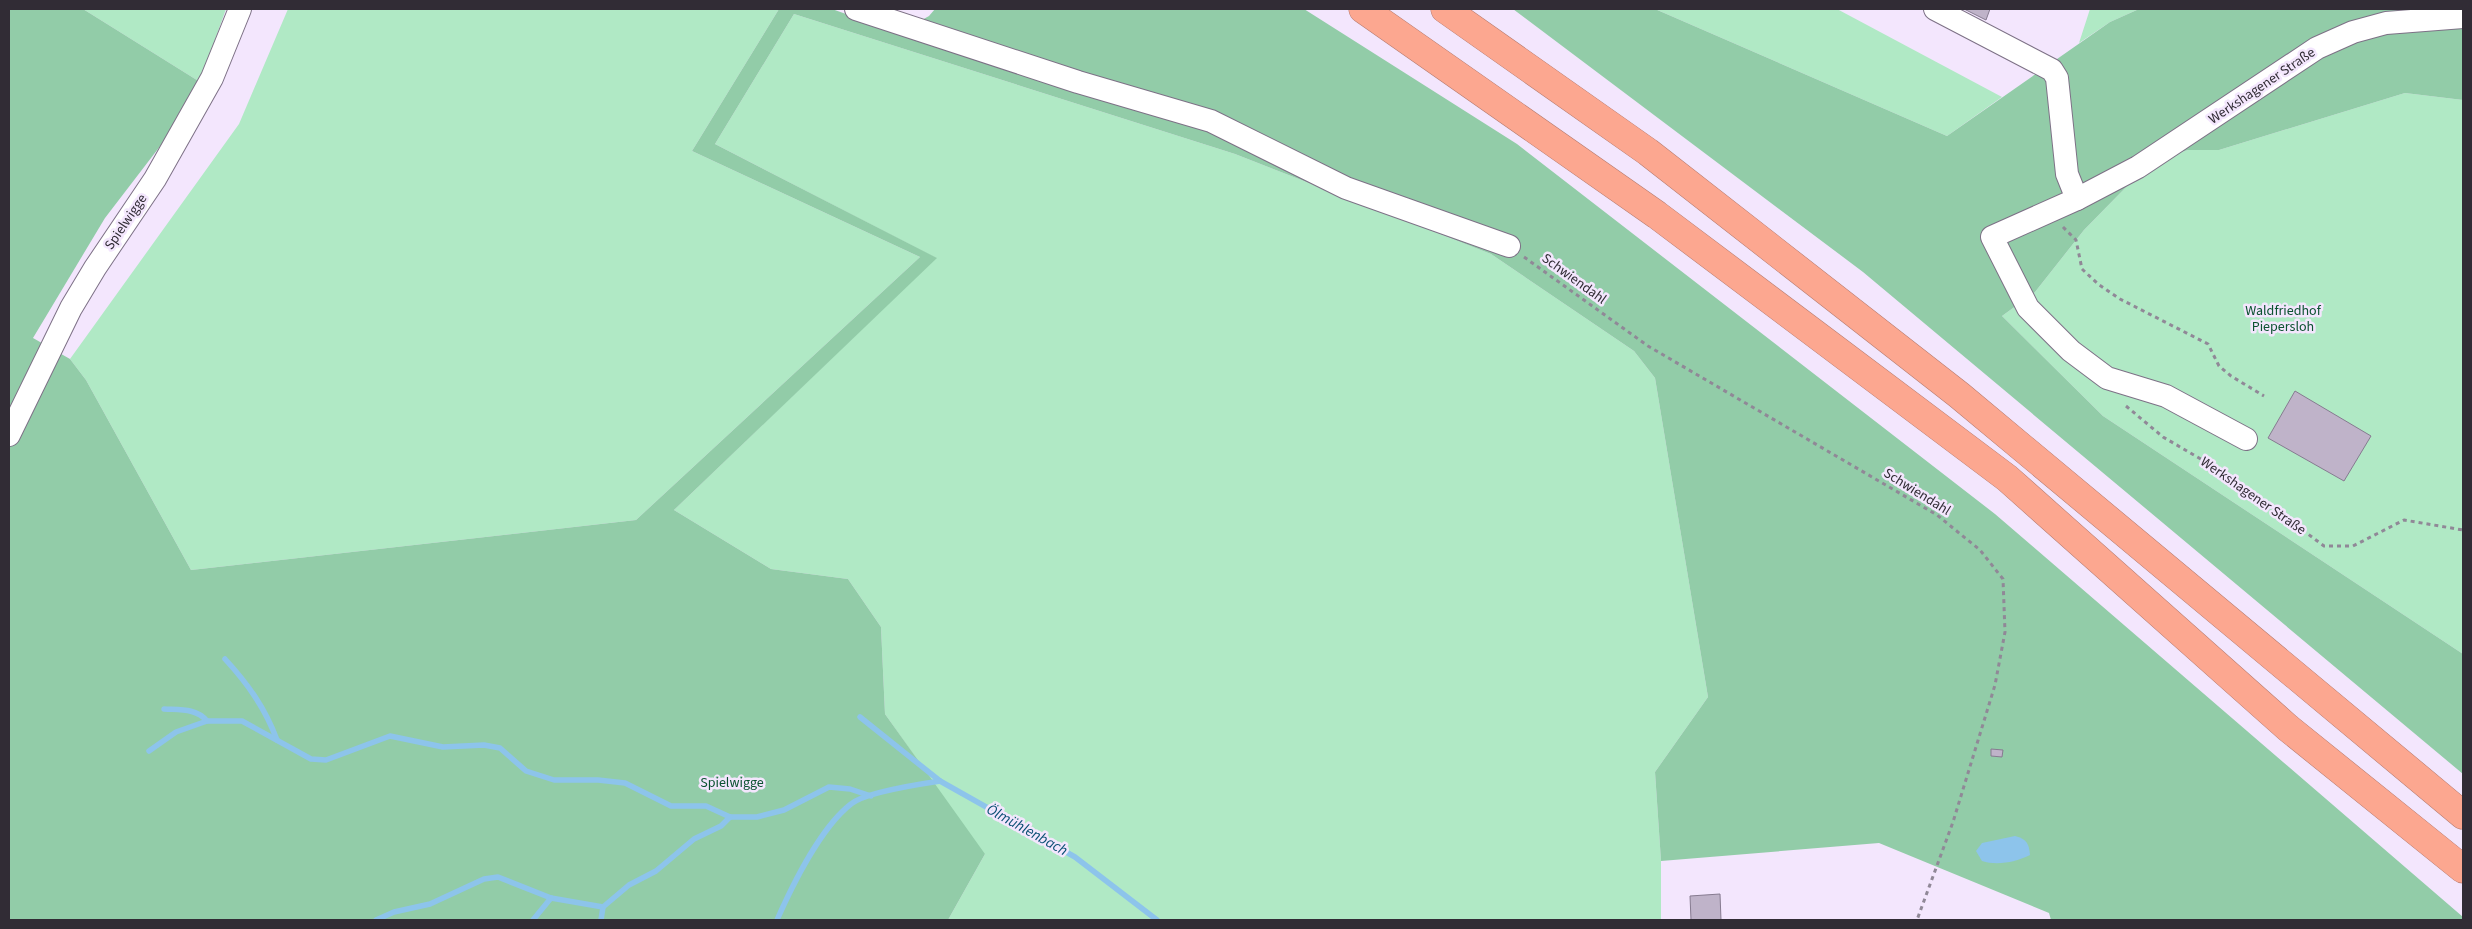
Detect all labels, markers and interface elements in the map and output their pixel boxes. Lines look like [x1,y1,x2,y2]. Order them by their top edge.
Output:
street label: Werkshagener Straße [2205,43,2319,129]
street label: Spielwigge [100,190,152,254]
street label: Schwiendahl [1538,249,1611,310]
park label: Waldfriedhof Piepersloh [2245,301,2322,337]
street label: Werkshagener Straße [2196,452,2310,540]
street label: Schwiendahl [1880,463,1955,521]
park label: Spielwigge [700,773,764,793]
water label: Ölmühlenbach [982,799,1072,861]

